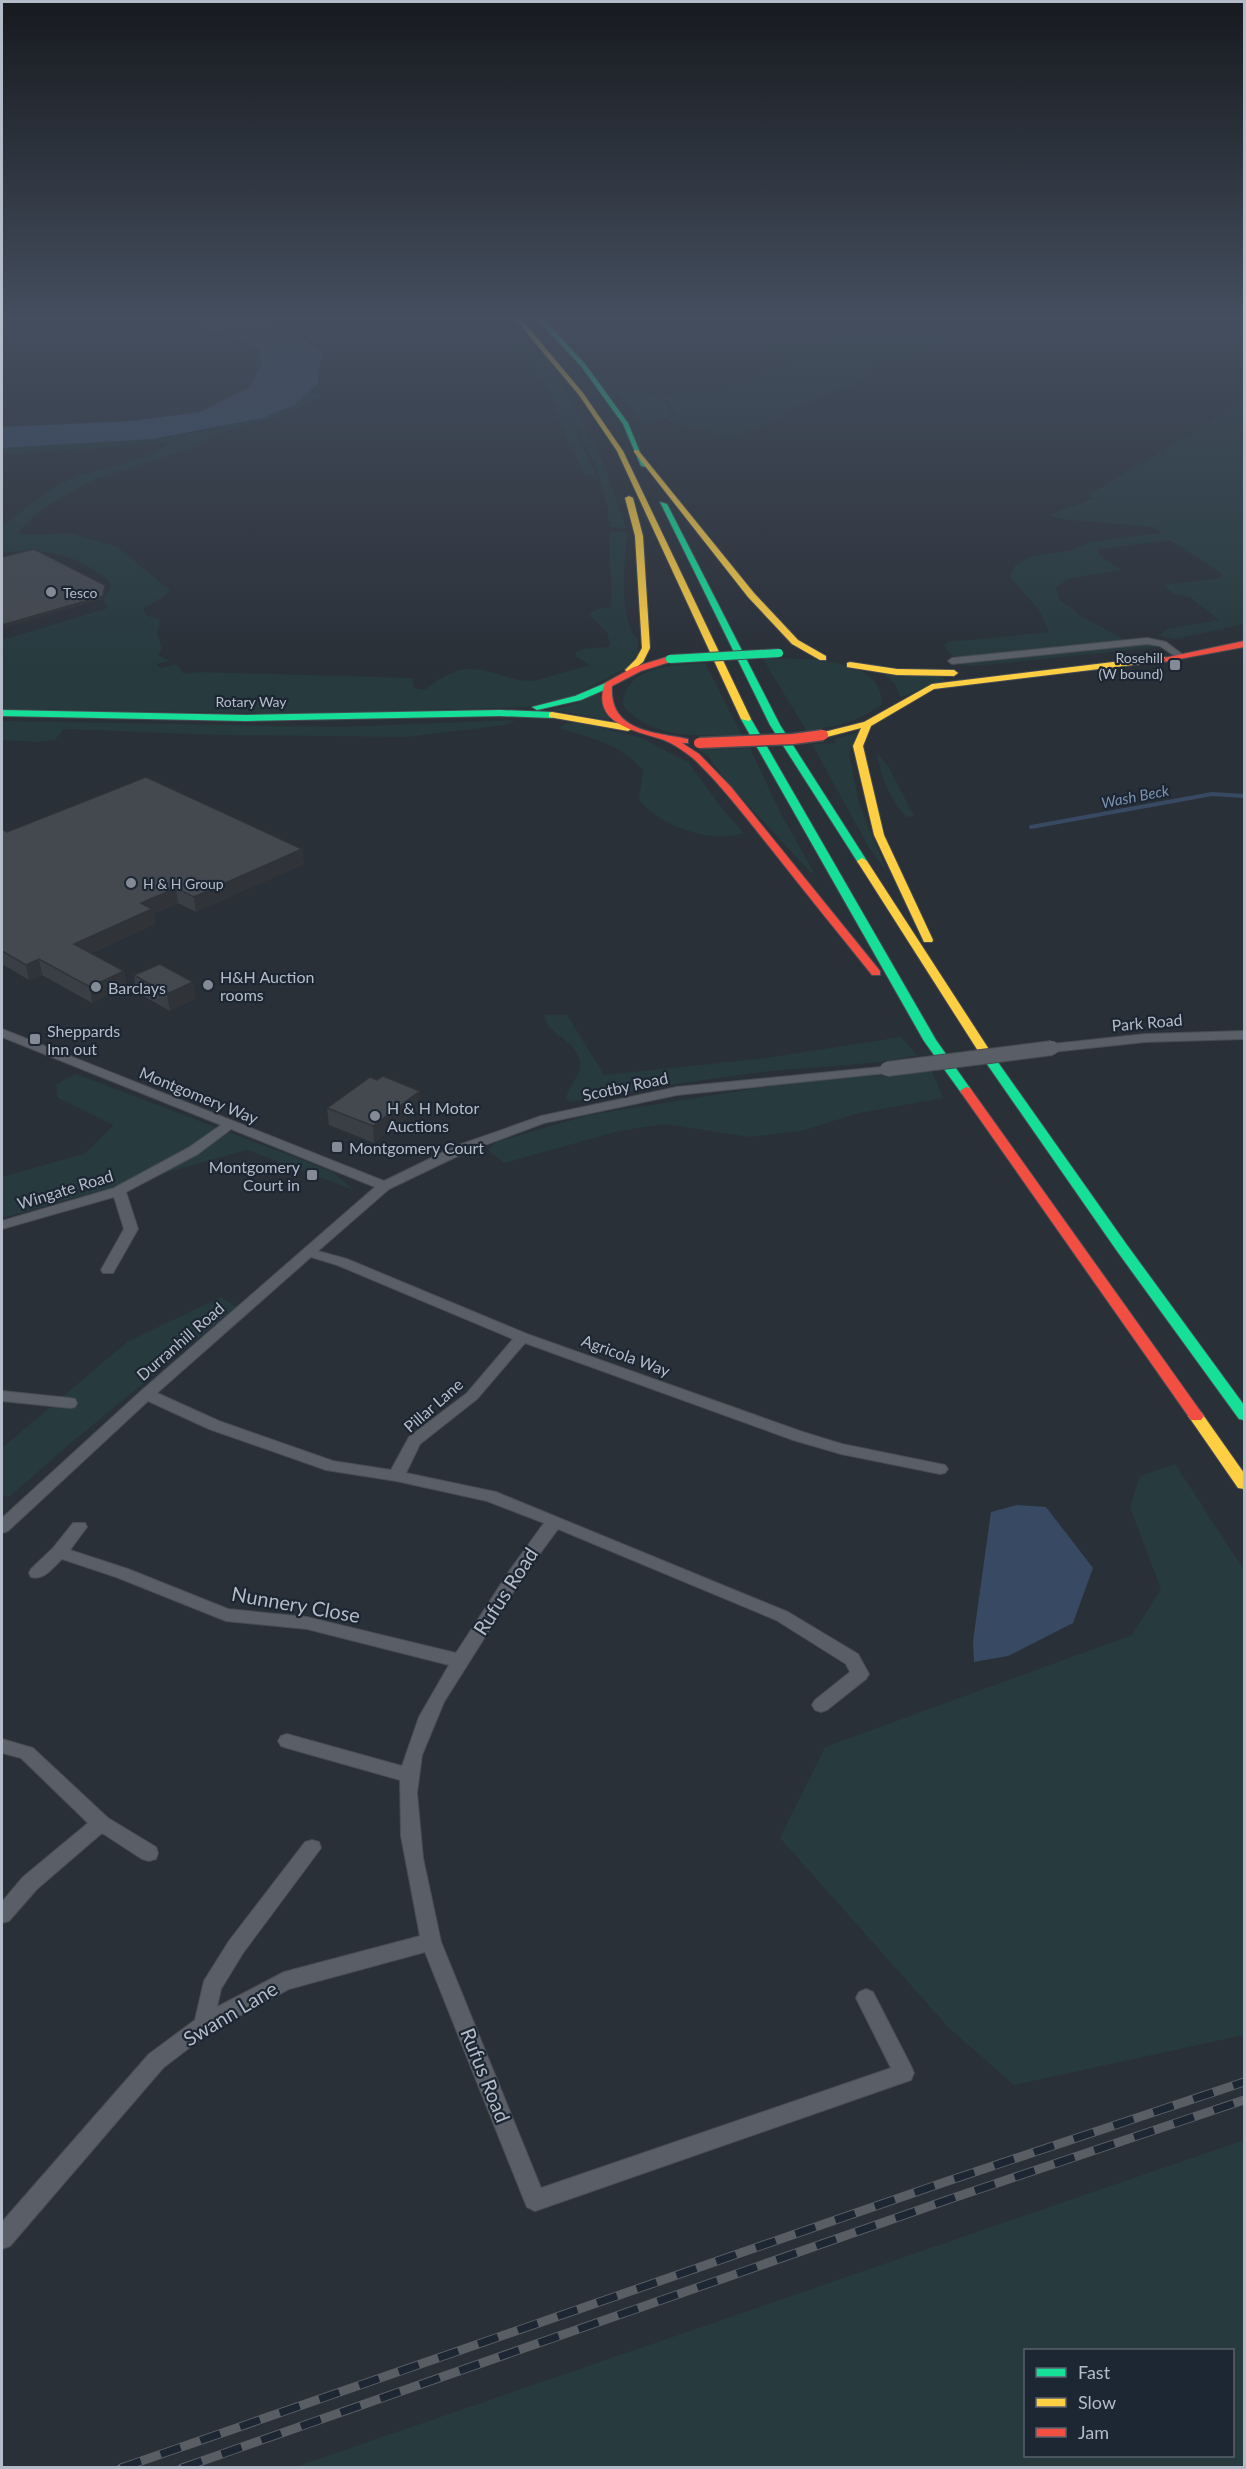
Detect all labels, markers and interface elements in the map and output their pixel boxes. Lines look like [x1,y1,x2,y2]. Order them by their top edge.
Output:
place label: Tesco [63,584,98,601]
marker: Tesco [44,585,58,599]
place label: Rosehill (W bound) [1098,649,1163,682]
marker: Rosehill (W bound) [1168,658,1182,672]
street label: Rotary Way [215,693,287,710]
water label: Wash Beck [1100,780,1171,811]
place label: H & H Group [143,875,224,892]
marker: H & H Group [124,876,138,890]
place label: H&H Auction rooms [220,967,314,1004]
place label: Barclays [108,978,166,997]
marker: H&H Auction rooms [201,978,215,992]
marker: Barclays [89,980,103,994]
street label: Park Road [1111,1009,1183,1035]
place label: Sheppards Inn out [47,1021,120,1058]
marker: Sheppards Inn out [28,1032,42,1046]
street label: Montgomery Way [137,1063,262,1128]
street label: Scotby Road [580,1068,670,1104]
place label: H & H Motor Auctions [387,1098,479,1135]
marker: H & H Motor Auctions [368,1109,382,1123]
place label: Montgomery Court [349,1138,484,1157]
marker: Montgomery Court [330,1140,344,1154]
place label: Montgomery Court in [209,1157,301,1194]
street label: Wingate Road [15,1165,115,1213]
marker: Montgomery Court in [305,1168,319,1182]
street label: Durranhill Road [133,1298,227,1384]
street label: Agricola Way [579,1330,673,1380]
street label: Pillar Lane [400,1374,466,1436]
street label: Rufus Road [468,1543,542,1639]
street label: Nunnery Close [230,1581,362,1627]
street label: Swann Lane [179,1976,281,2050]
street label: Rufus Road [456,2024,516,2126]
legend [1024,2349,1234,2457]
text: Fast [1078,2361,1111,2383]
text: Slow [1078,2391,1116,2413]
text: Jam [1078,2421,1109,2443]

